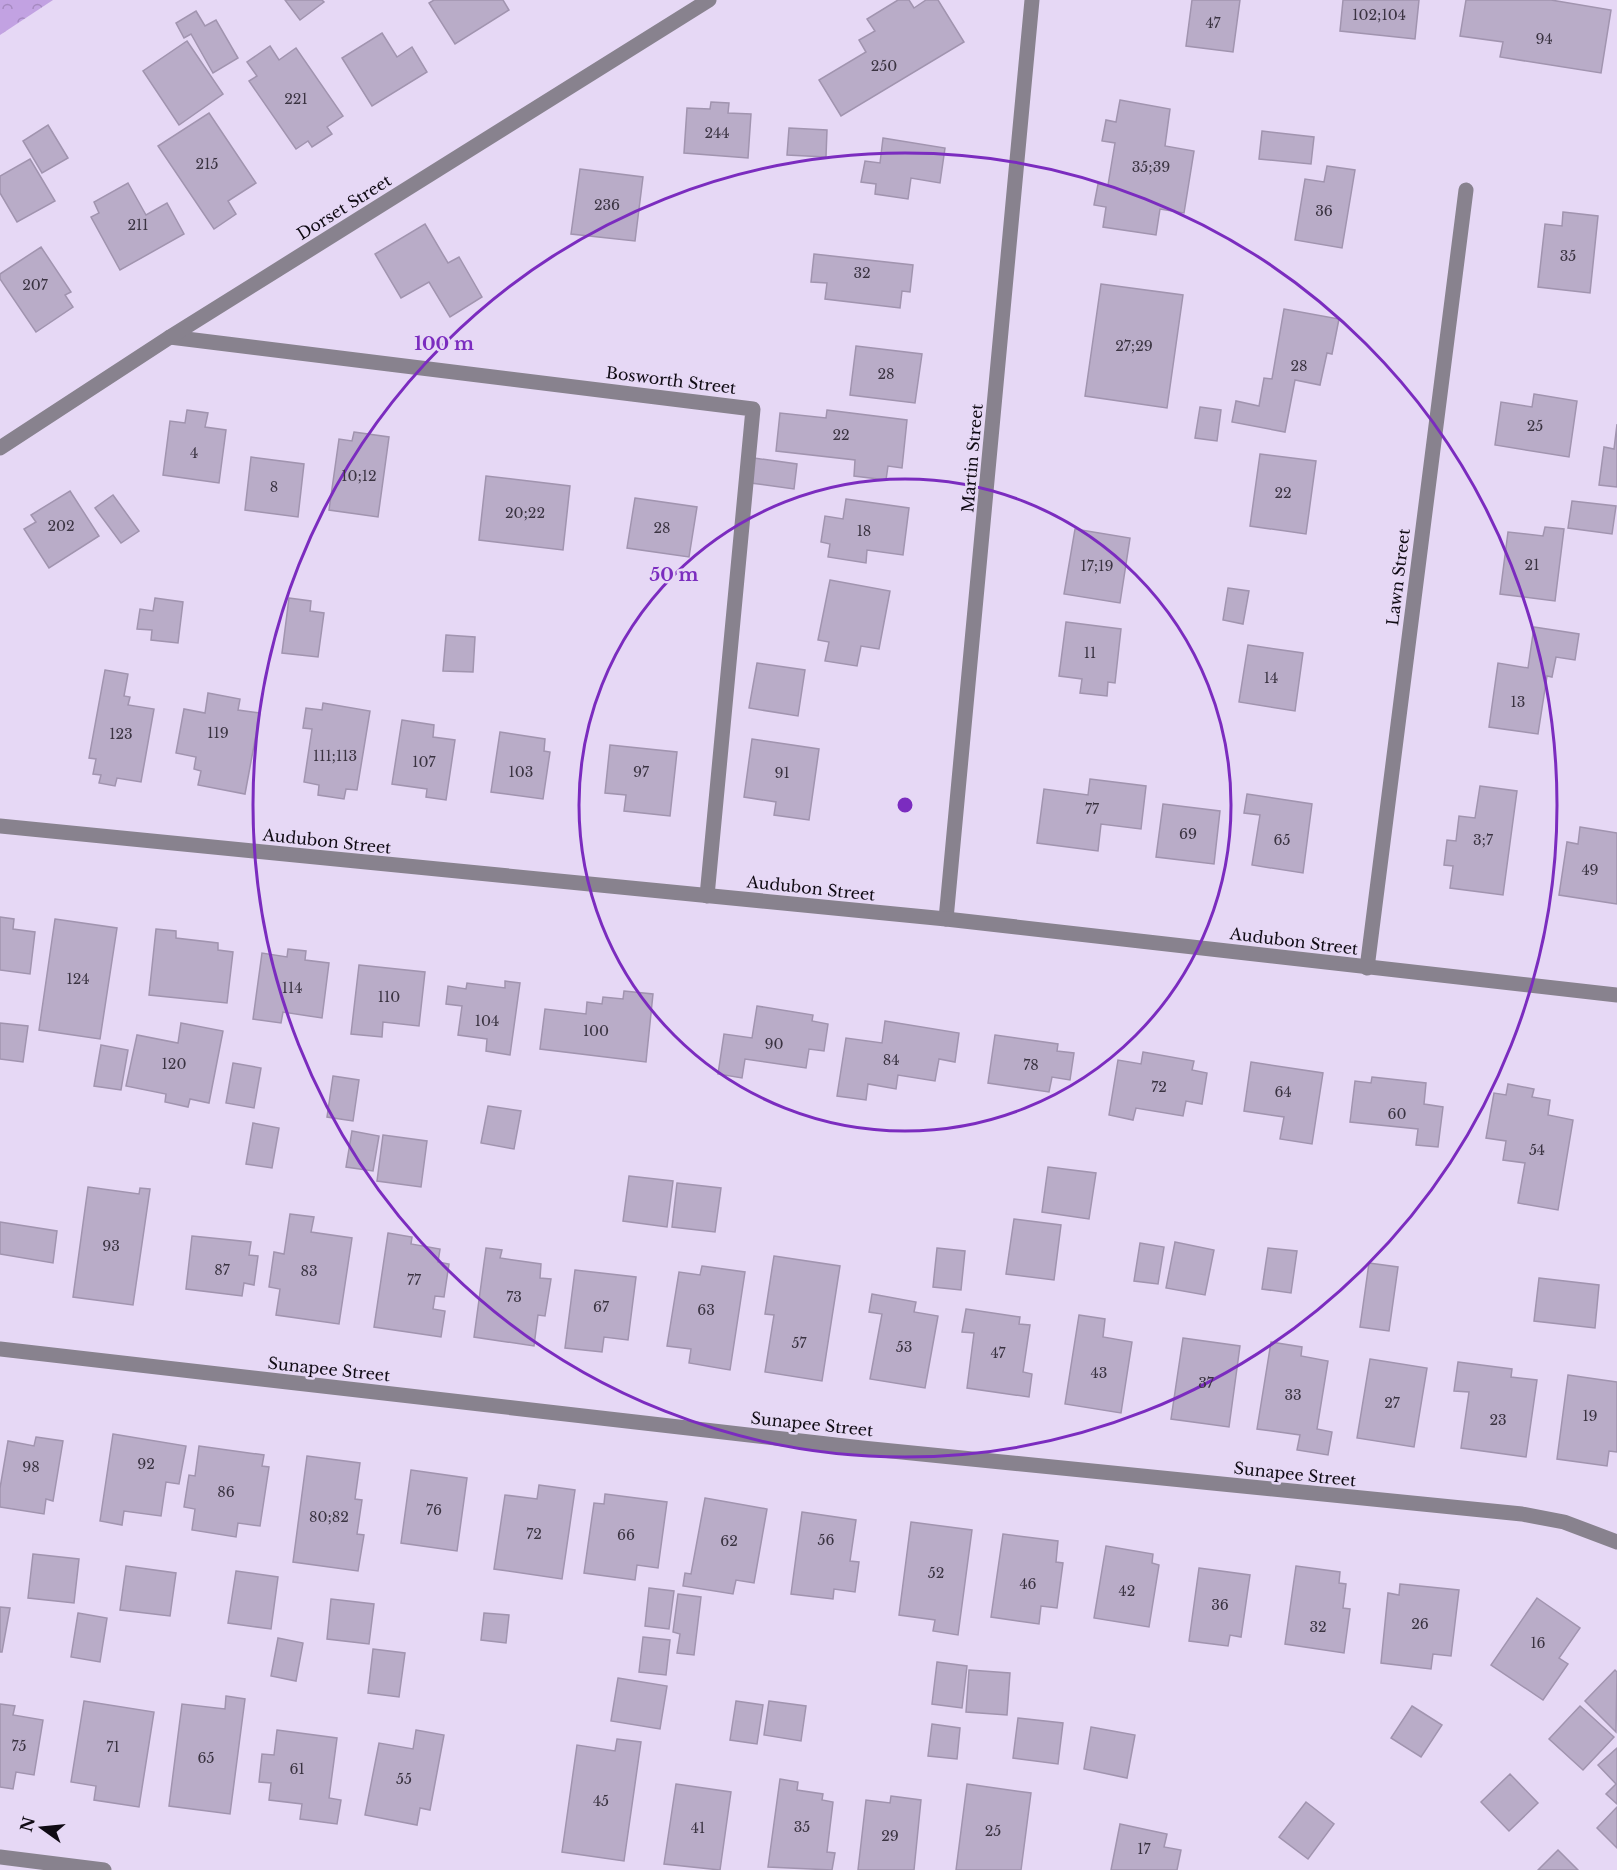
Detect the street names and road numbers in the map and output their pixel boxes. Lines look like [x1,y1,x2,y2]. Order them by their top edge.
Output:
street label: Dorset Street [293,170,395,244]
street label: Bosworth Street [605,362,737,398]
street label: Martin Street [957,403,987,513]
street label: Lawn Street [1382,527,1414,627]
street label: Audubon Street [261,824,392,858]
street label: Audubon Street [745,871,876,905]
street label: Audubon Street [1228,923,1359,959]
street label: Sunapee Street [267,1353,391,1385]
street label: Sunapee Street [750,1408,874,1440]
street label: Sunapee Street [1233,1458,1357,1490]

